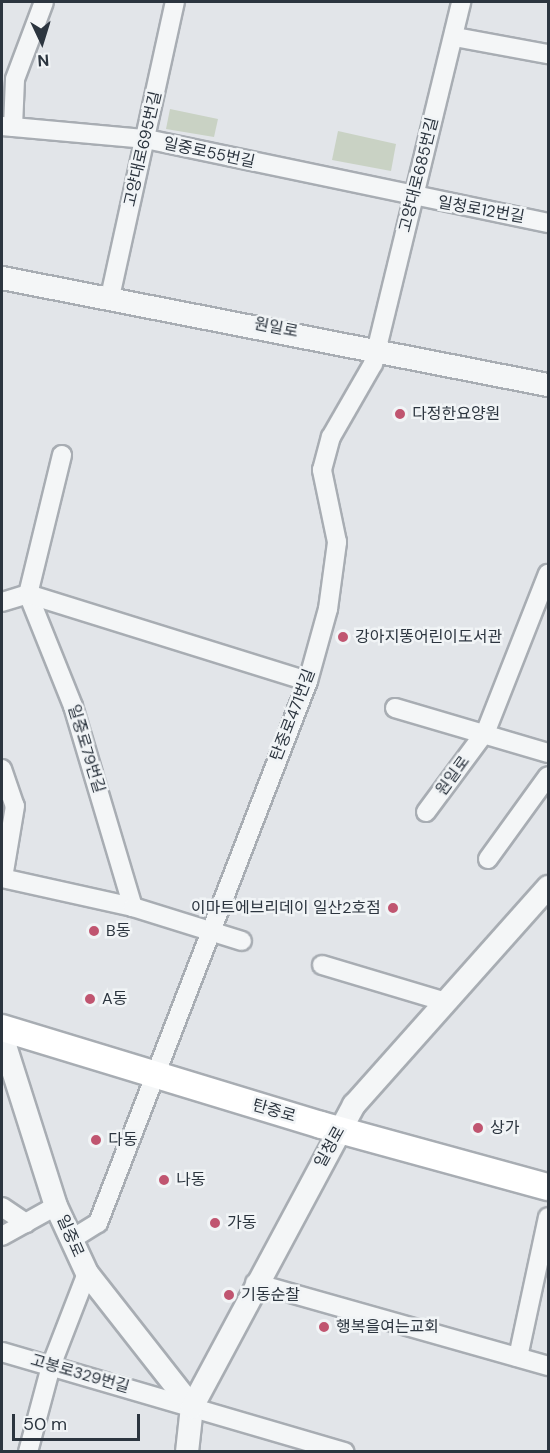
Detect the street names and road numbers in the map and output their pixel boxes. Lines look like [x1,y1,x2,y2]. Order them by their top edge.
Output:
street label: 고양대로695번길 [120,89,166,209]
street label: 고양대로685번길 [395,116,443,234]
street label: 일중로55번길 [161,134,257,172]
street label: 일청로12번길 [436,193,526,227]
street label: 원일로 [252,314,300,342]
street label: 탄중로471번길 [267,666,319,764]
street label: 일중로79번길 [63,702,109,796]
street label: 원일로 [432,752,474,800]
street label: 탄중로 [250,1096,298,1126]
street label: 일청로 [311,1123,349,1171]
street label: 일중로 [52,1212,88,1260]
street label: 고봉로329번길 [28,1351,132,1397]

